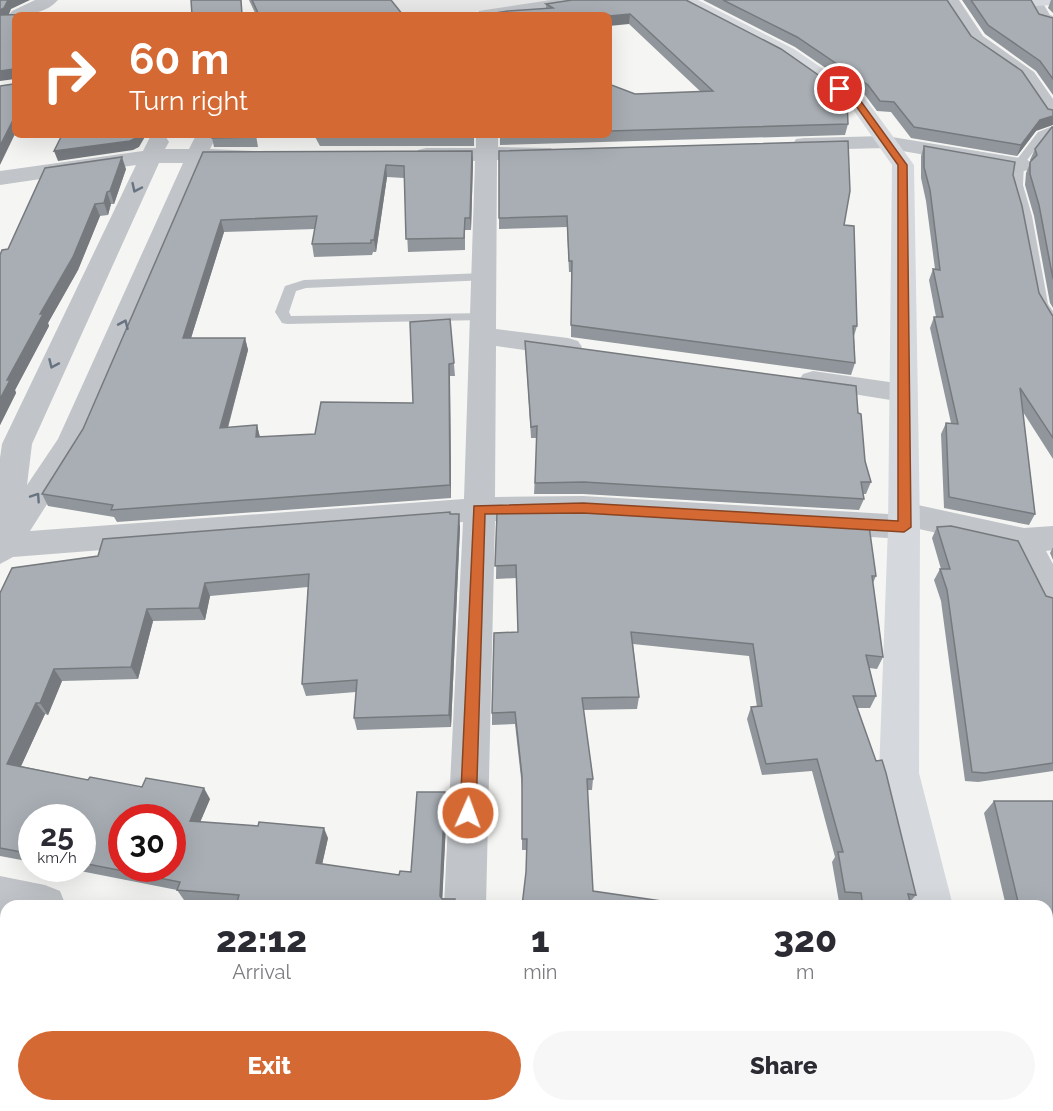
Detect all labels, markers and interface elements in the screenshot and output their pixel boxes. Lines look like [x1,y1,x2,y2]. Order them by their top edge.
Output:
text: 60 m [129,35,229,84]
icon: right [30,36,108,114]
pin [814,63,865,114]
icon: arrive [823,72,856,105]
text: Turn right [129,85,248,116]
one-way arrow [131,181,143,192]
one-way arrow [117,319,129,330]
one-way arrow [49,358,61,369]
one-way arrow [28,493,40,503]
position arrow [436,781,500,845]
speed limit sign: 30 [108,804,186,882]
text: 25 [40,818,74,853]
text: km/h [37,849,77,867]
text: 22:12 [216,918,307,960]
text: 1 [531,918,550,960]
text: 320 [774,918,837,960]
text: Arrival [232,960,291,984]
text: min [523,960,558,984]
text: m [796,960,814,984]
button: Exit [18,1031,521,1100]
button: Share [533,1031,1035,1100]

